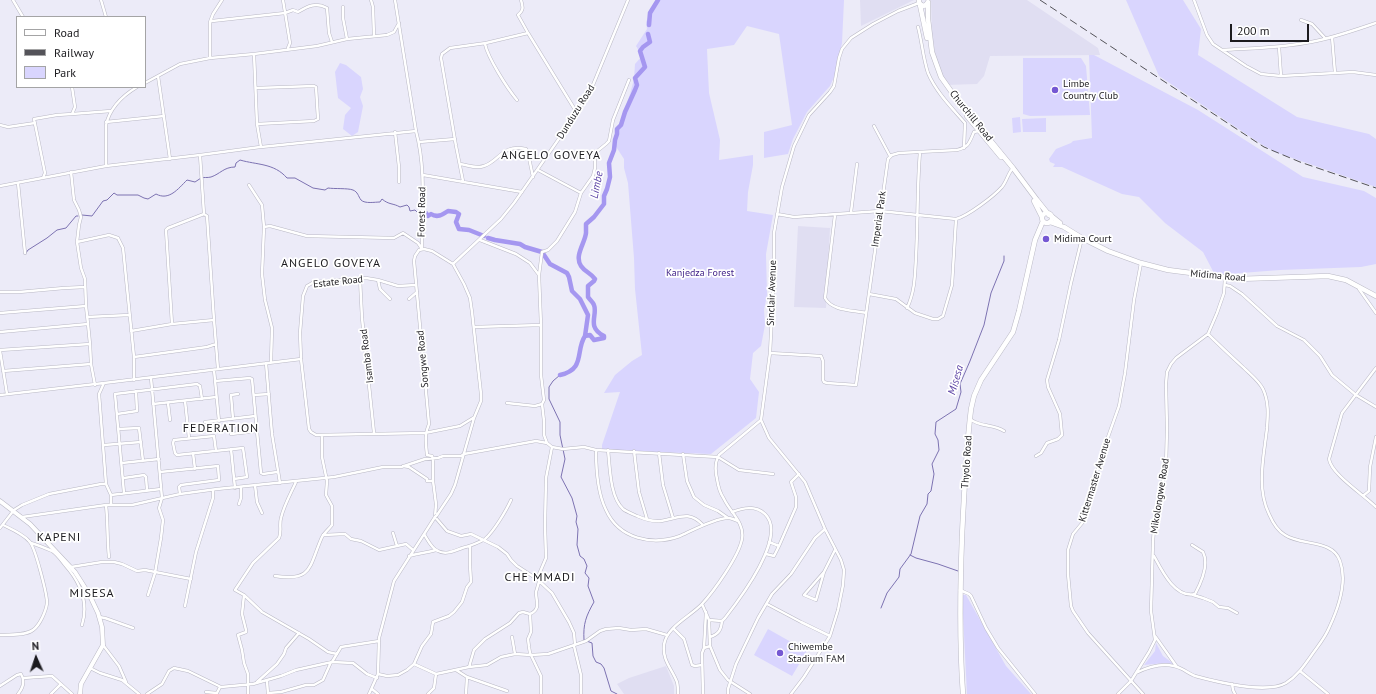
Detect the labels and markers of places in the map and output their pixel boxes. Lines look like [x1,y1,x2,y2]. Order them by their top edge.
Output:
place label: Limbe Country Club [1063,78,1118,102]
marker: Limbe Country Club [1050,85,1060,95]
place label: Midima Court [1054,233,1112,245]
marker: Midima Court [1041,234,1051,244]
place label: Chiwembe Stadium FAM [788,641,845,664]
marker: Chiwembe Stadium FAM [775,648,785,658]

